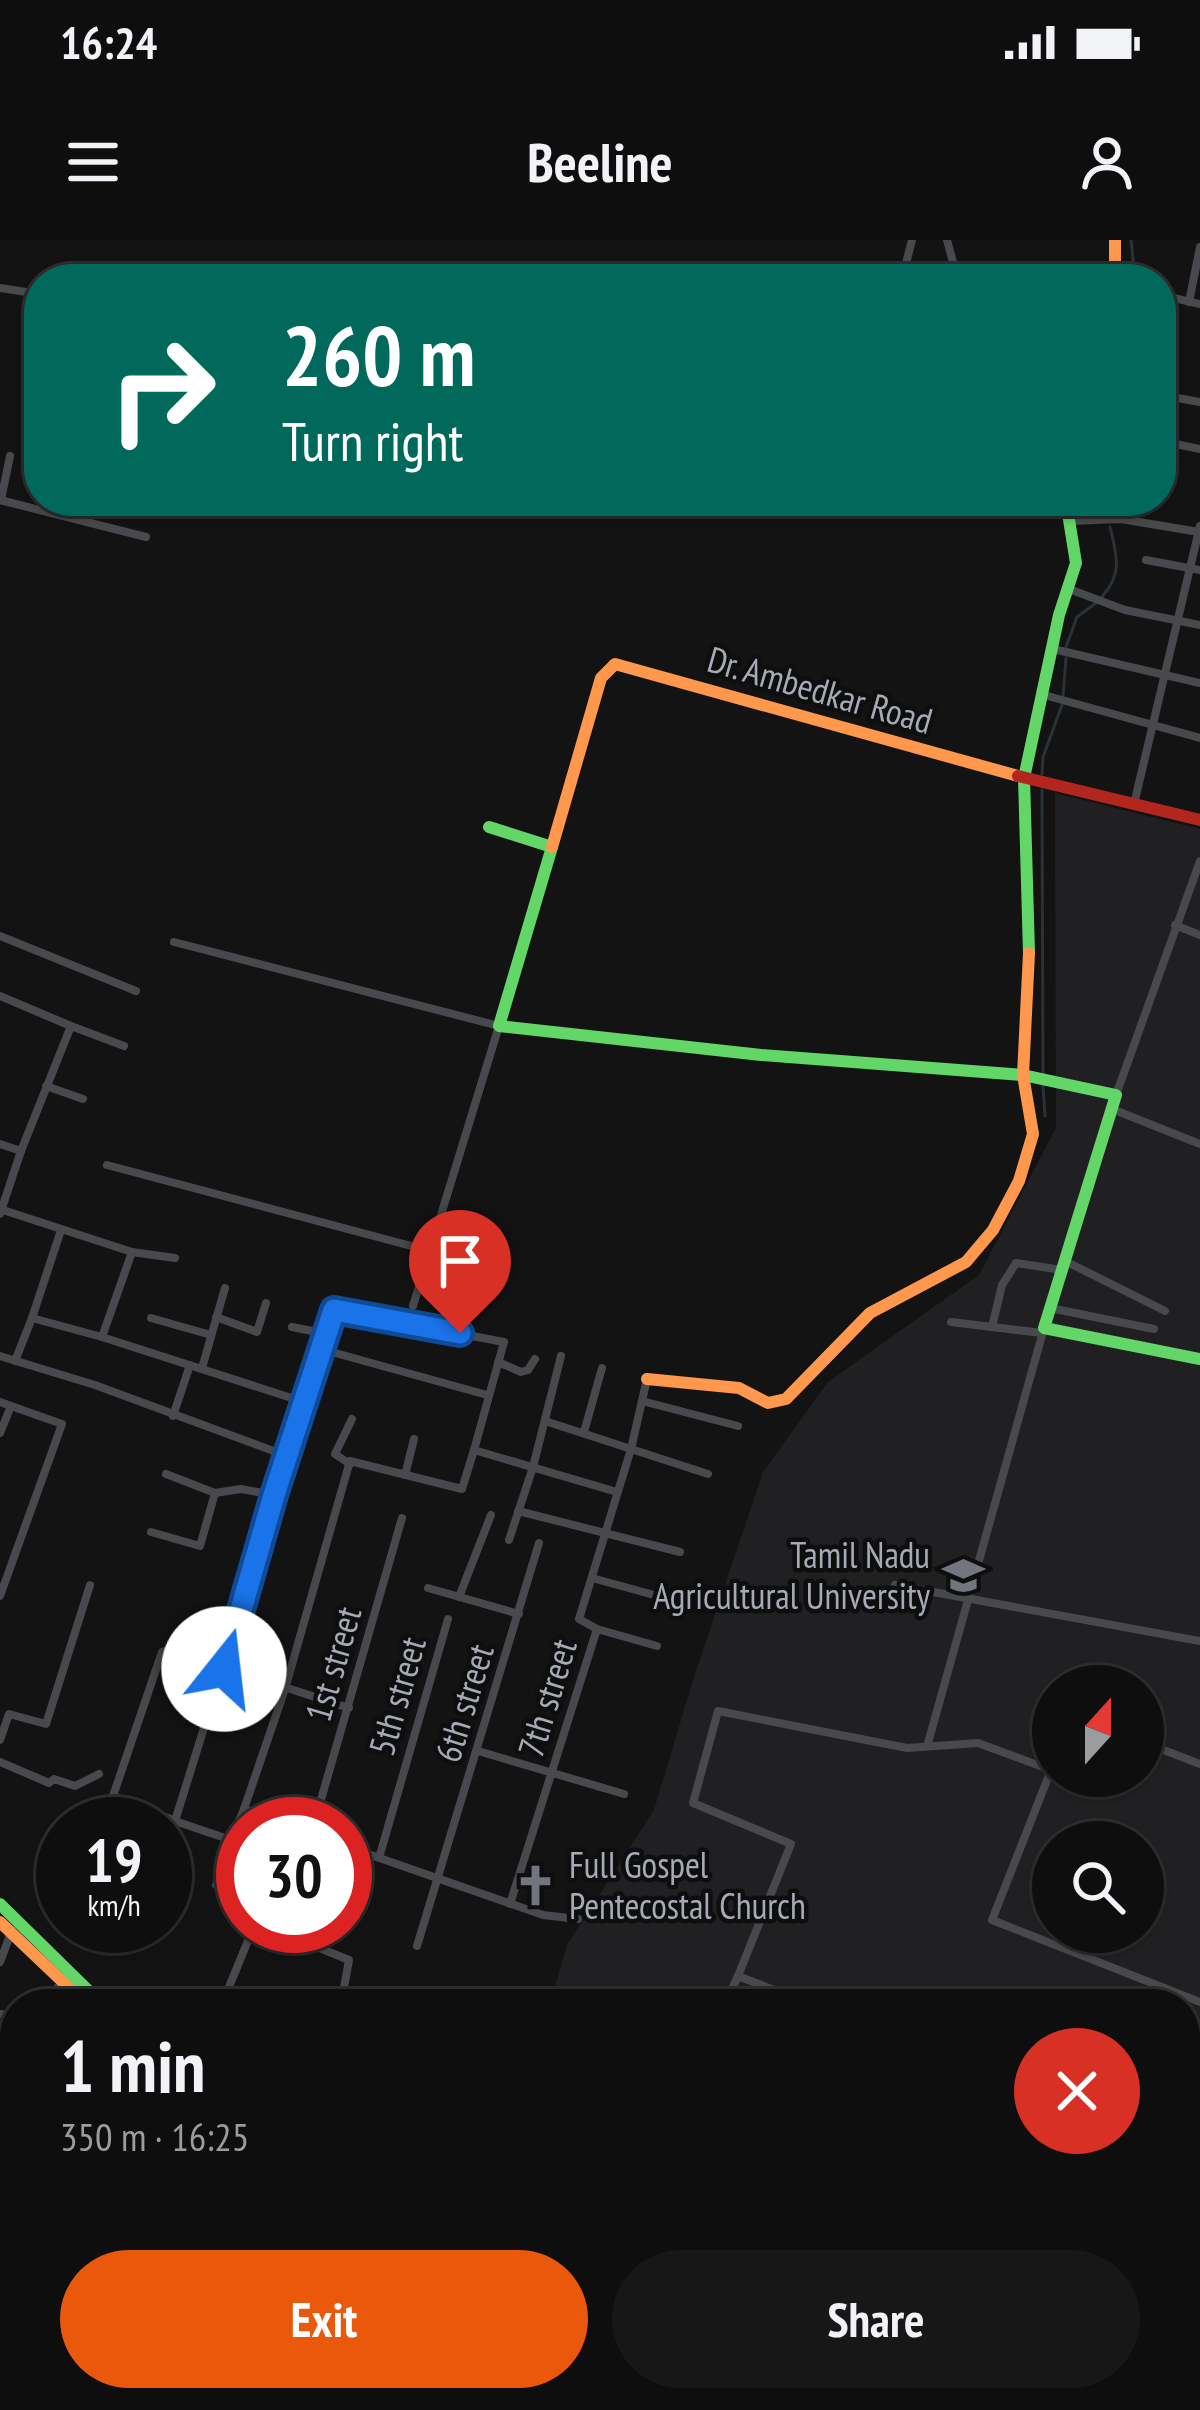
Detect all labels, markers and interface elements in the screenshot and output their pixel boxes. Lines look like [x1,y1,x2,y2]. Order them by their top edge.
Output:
text: 16:24 [60,13,157,71]
text: Beeline [527,127,673,197]
icon: menu [60,129,126,195]
icon: person [1074,129,1140,195]
text: 260 m [282,300,475,409]
icon: right [84,312,240,468]
text: Turn right [282,406,463,476]
street label: Dr. Ambedkar Road [702,635,938,744]
pin [409,1210,511,1333]
icon: arrive [427,1228,493,1294]
place label: Tamil Nadu Agricultural University [653,1531,930,1619]
school or university icon: Tamil Nadu Agricultural University [941,1553,987,1599]
street label: 1st street [294,1601,371,1727]
position arrow [161,1606,287,1732]
street label: 5th street [357,1631,436,1760]
street label: 7th street [506,1633,587,1762]
street label: 6th street [423,1638,504,1768]
north arrow [1032,1665,1164,1797]
map controls [1032,1665,1164,1953]
speed limit sign: 30 [216,1797,372,1953]
text: 19 [85,1821,143,1899]
button: search [1032,1821,1164,1953]
place label: Full Gospel Pentecostal Church [569,1841,806,1929]
church icon: Full Gospel Pentecostal Church [512,1863,558,1909]
text: km/h [87,1885,141,1924]
text: 1 min [60,2019,205,2112]
button: close [1014,2028,1140,2154]
text: 350 m · 16:25 [60,2111,249,2162]
button: Exit [60,2250,588,2388]
button: Share [612,2250,1140,2388]

